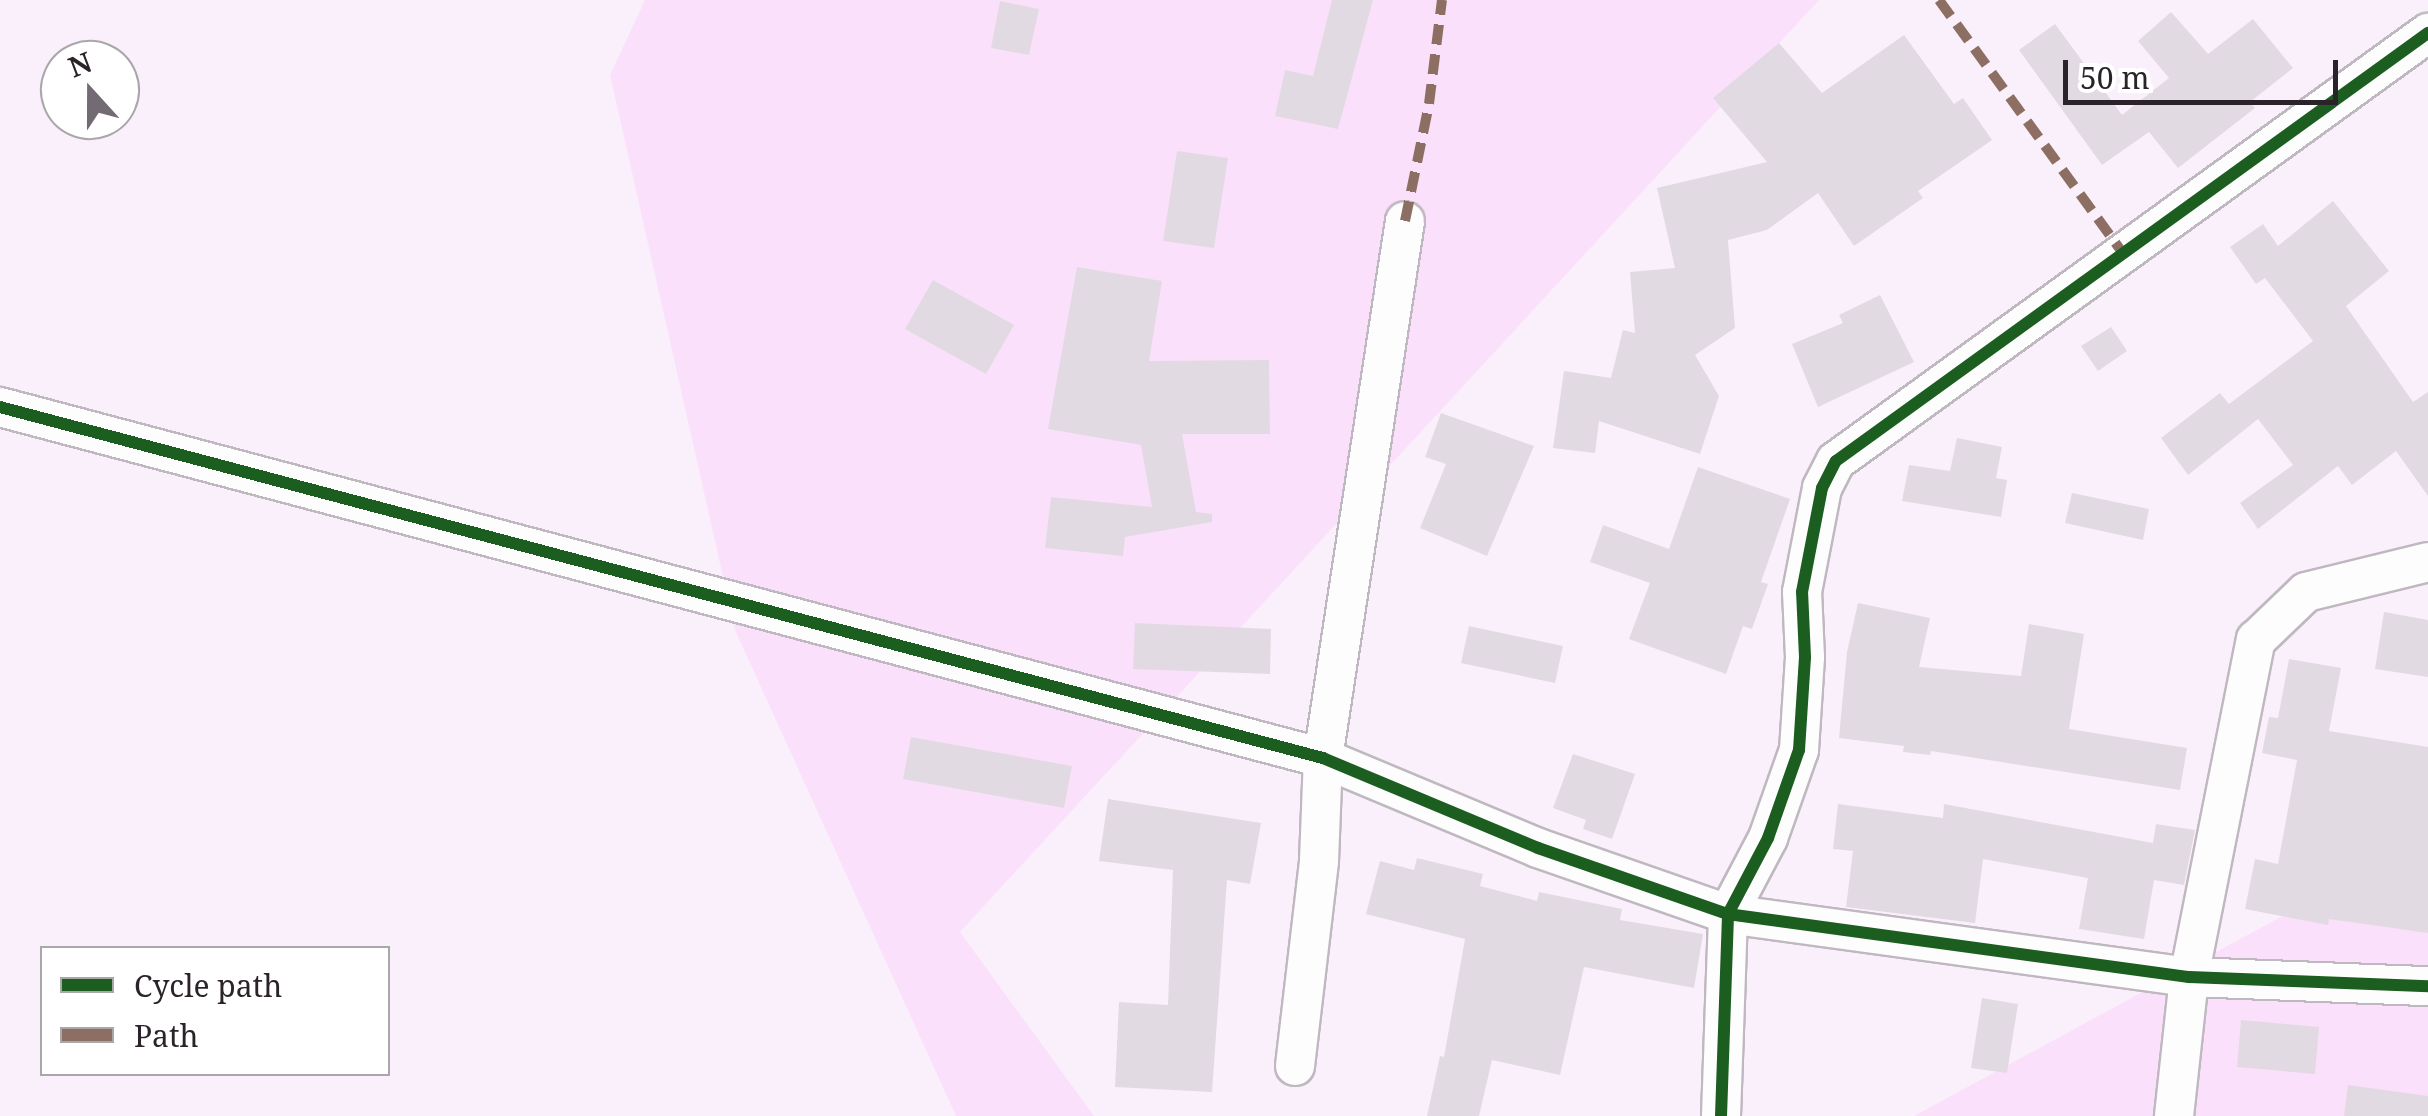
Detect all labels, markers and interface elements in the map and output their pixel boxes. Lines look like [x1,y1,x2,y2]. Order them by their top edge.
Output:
north arrow [40,40,140,140]
scale bar [2068,40,2343,102]
text: N [63,42,97,86]
text: 50 m [2080,57,2150,98]
legend [40,946,390,1076]
text: Cycle path [134,965,282,1006]
text: Path [134,1015,199,1056]

